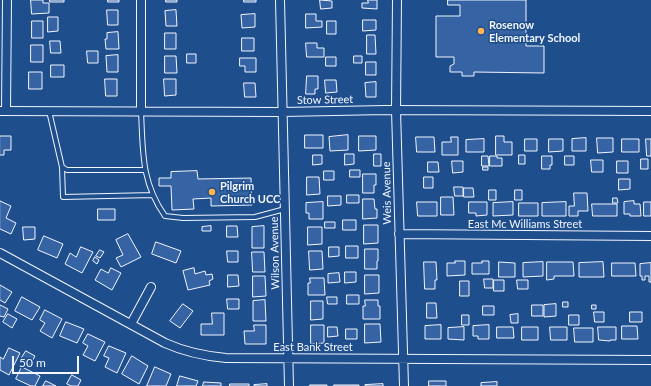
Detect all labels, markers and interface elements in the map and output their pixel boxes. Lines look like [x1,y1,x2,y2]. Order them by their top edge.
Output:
place label: Rosenow Elementary School [489,18,580,44]
marker: Rosenow Elementary School [476,26,486,36]
street label: Stow Street [297,93,353,107]
street label: Weis Avenue [380,161,394,225]
place label: Pilgrim Church UCC [220,179,280,205]
marker: Pilgrim Church UCC [207,187,217,197]
street label: Wilson Avenue [268,216,282,290]
street label: East Mc Williams Street [468,217,582,231]
street label: East Bank Street [273,340,353,354]
scale bar [14,348,81,374]
text: 50 m [19,355,46,370]

